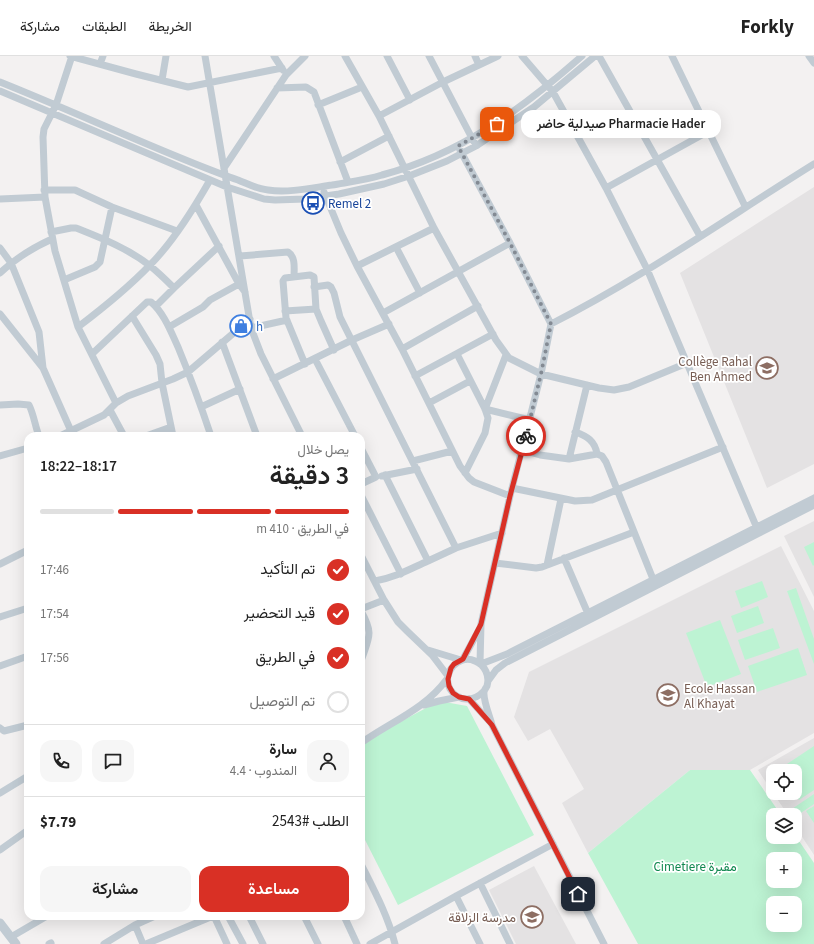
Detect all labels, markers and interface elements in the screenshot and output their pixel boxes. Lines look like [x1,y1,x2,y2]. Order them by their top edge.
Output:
text: Forkly [741,14,794,41]
text: مشاركة [20,17,60,37]
text: الطبقات [82,17,126,37]
text: الخريطة [148,17,192,37]
pin [480,107,514,141]
callout: Pharmacie Hader صيدلية حاضر [521,110,721,138]
icon: bag [486,113,508,135]
text: Pharmacie Hader صيدلية حاضر [537,115,705,133]
bus stop icon: Remel 2 [300,190,326,216]
place label: Remel 2 [328,195,371,213]
shop icon: h [228,313,254,339]
place label: h [256,318,263,336]
place label: Collège Rahal Ben Ahmed [678,353,752,386]
school or university icon: Collège Rahal Ben Ahmed [754,355,780,381]
courier [506,416,546,456]
icon: bike [515,425,537,447]
text: يصل خلال [298,441,349,459]
text: 18:17–18:22 [40,456,117,477]
text: 3 دقيقة [269,457,349,494]
text: في الطريق · 410 m [256,520,349,538]
text: تم التأكيد [260,559,315,580]
icon: check [327,559,349,581]
text: 17:46 [40,561,69,579]
text: قيد التحضير [244,603,315,624]
icon: check [327,603,349,625]
text: 17:54 [40,605,69,623]
text: في الطريق [255,647,315,668]
icon: check [327,647,349,669]
text: 17:56 [40,649,69,667]
place label: Ecole Hassan Al Khayat [684,680,755,713]
school or university icon: Ecole Hassan Al Khayat [655,682,681,708]
text: تم التوصيل [249,691,315,712]
text: سارة [269,739,297,760]
button: phone [40,740,82,782]
button: chat [92,740,134,782]
button: person [307,740,349,782]
text: المندوب · 4.4 [230,762,297,780]
map controls [766,764,802,932]
button: locate [766,764,802,800]
button: layers [766,808,802,844]
text: الطلب #2543 [272,811,349,832]
text: $7.79 [40,812,76,833]
button: + [766,852,802,888]
park label: Cimetiere مقبرة [653,858,737,876]
button: مشاركة [40,866,191,912]
button: مساعدة [199,866,349,912]
pin [561,877,595,911]
icon: home [567,883,589,905]
button: − [766,896,802,932]
school or university icon: مدرسة الزلاقة [519,904,545,930]
place label: مدرسة الزلاقة [448,909,516,927]

